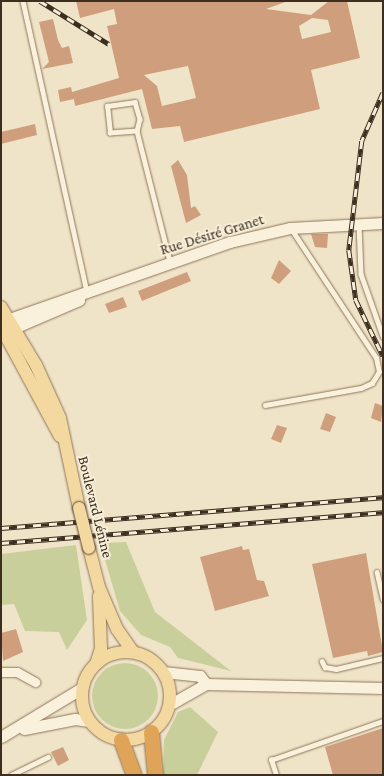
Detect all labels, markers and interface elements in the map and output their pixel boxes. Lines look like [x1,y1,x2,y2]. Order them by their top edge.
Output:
street label: Rue Désiré Granet [158,211,266,259]
street label: Boulevard Lénine [74,454,116,560]

